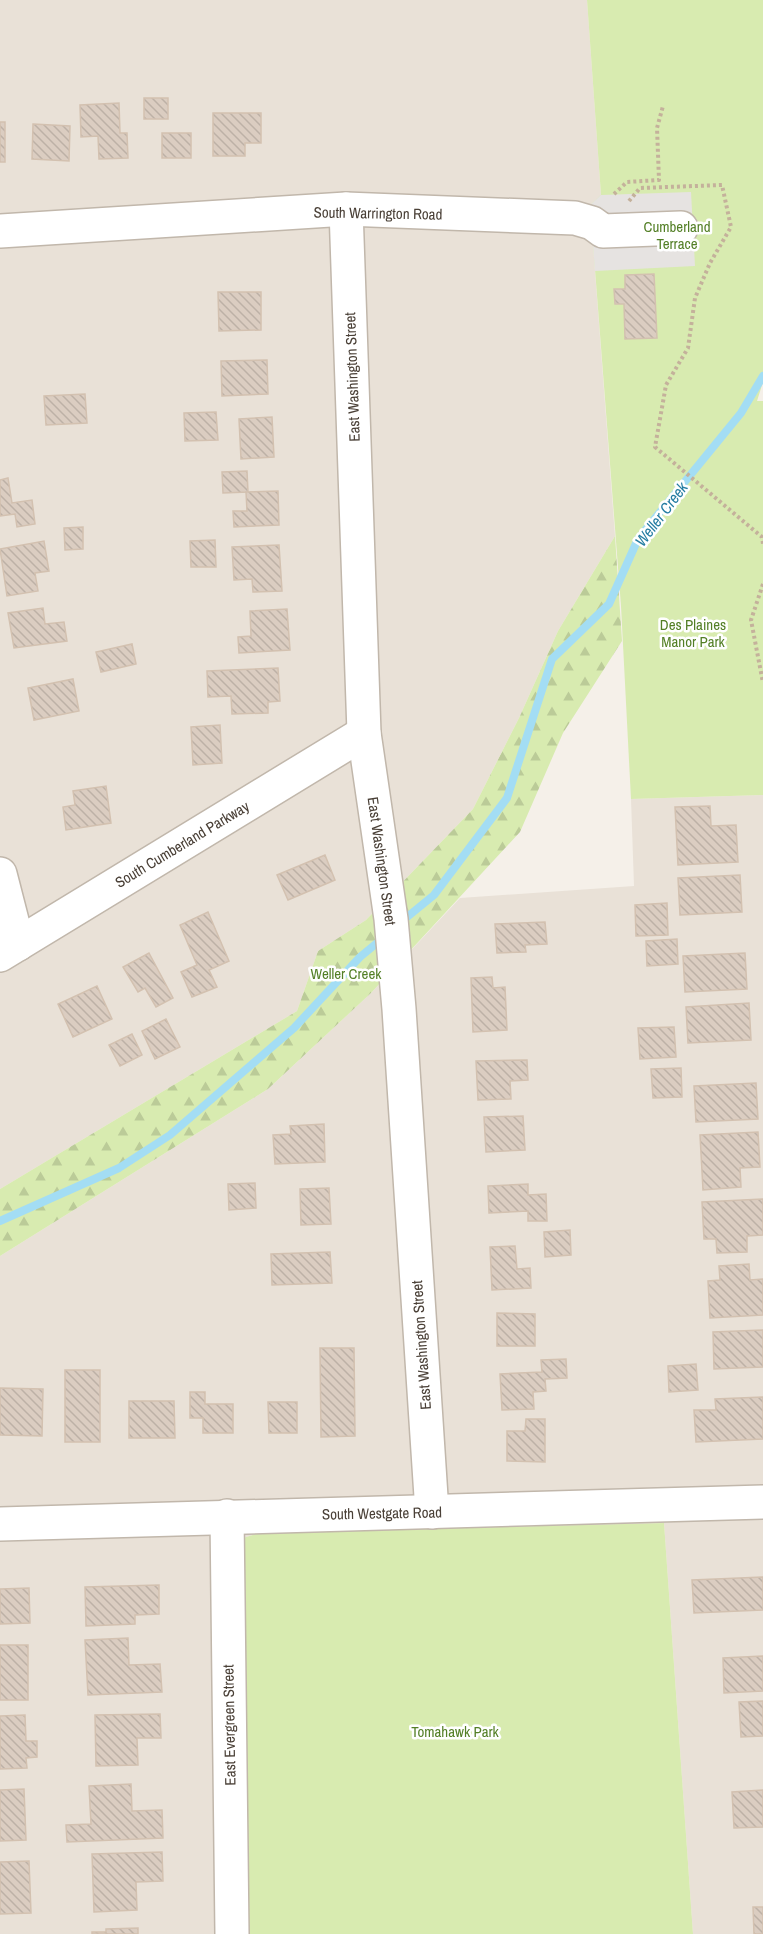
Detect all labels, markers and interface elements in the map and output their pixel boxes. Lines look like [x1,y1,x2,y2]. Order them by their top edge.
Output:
street label: South Warrington Road [313,201,443,225]
park label: Cumberland Terrace [644,216,711,254]
street label: East Washington Street [339,311,365,442]
water label: Weller Creek [629,477,693,551]
park label: Des Plaines Manor Park [660,614,726,652]
street label: South Cumberland Parkway [111,795,254,892]
street label: East Washington Street [363,795,401,927]
park label: Weller Creek [311,963,382,984]
street label: East Washington Street [406,1279,436,1410]
street label: South Westgate Road [322,1501,442,1525]
street label: East Evergreen Street [217,1664,241,1786]
park label: Tomahawk Park [411,1721,500,1742]

